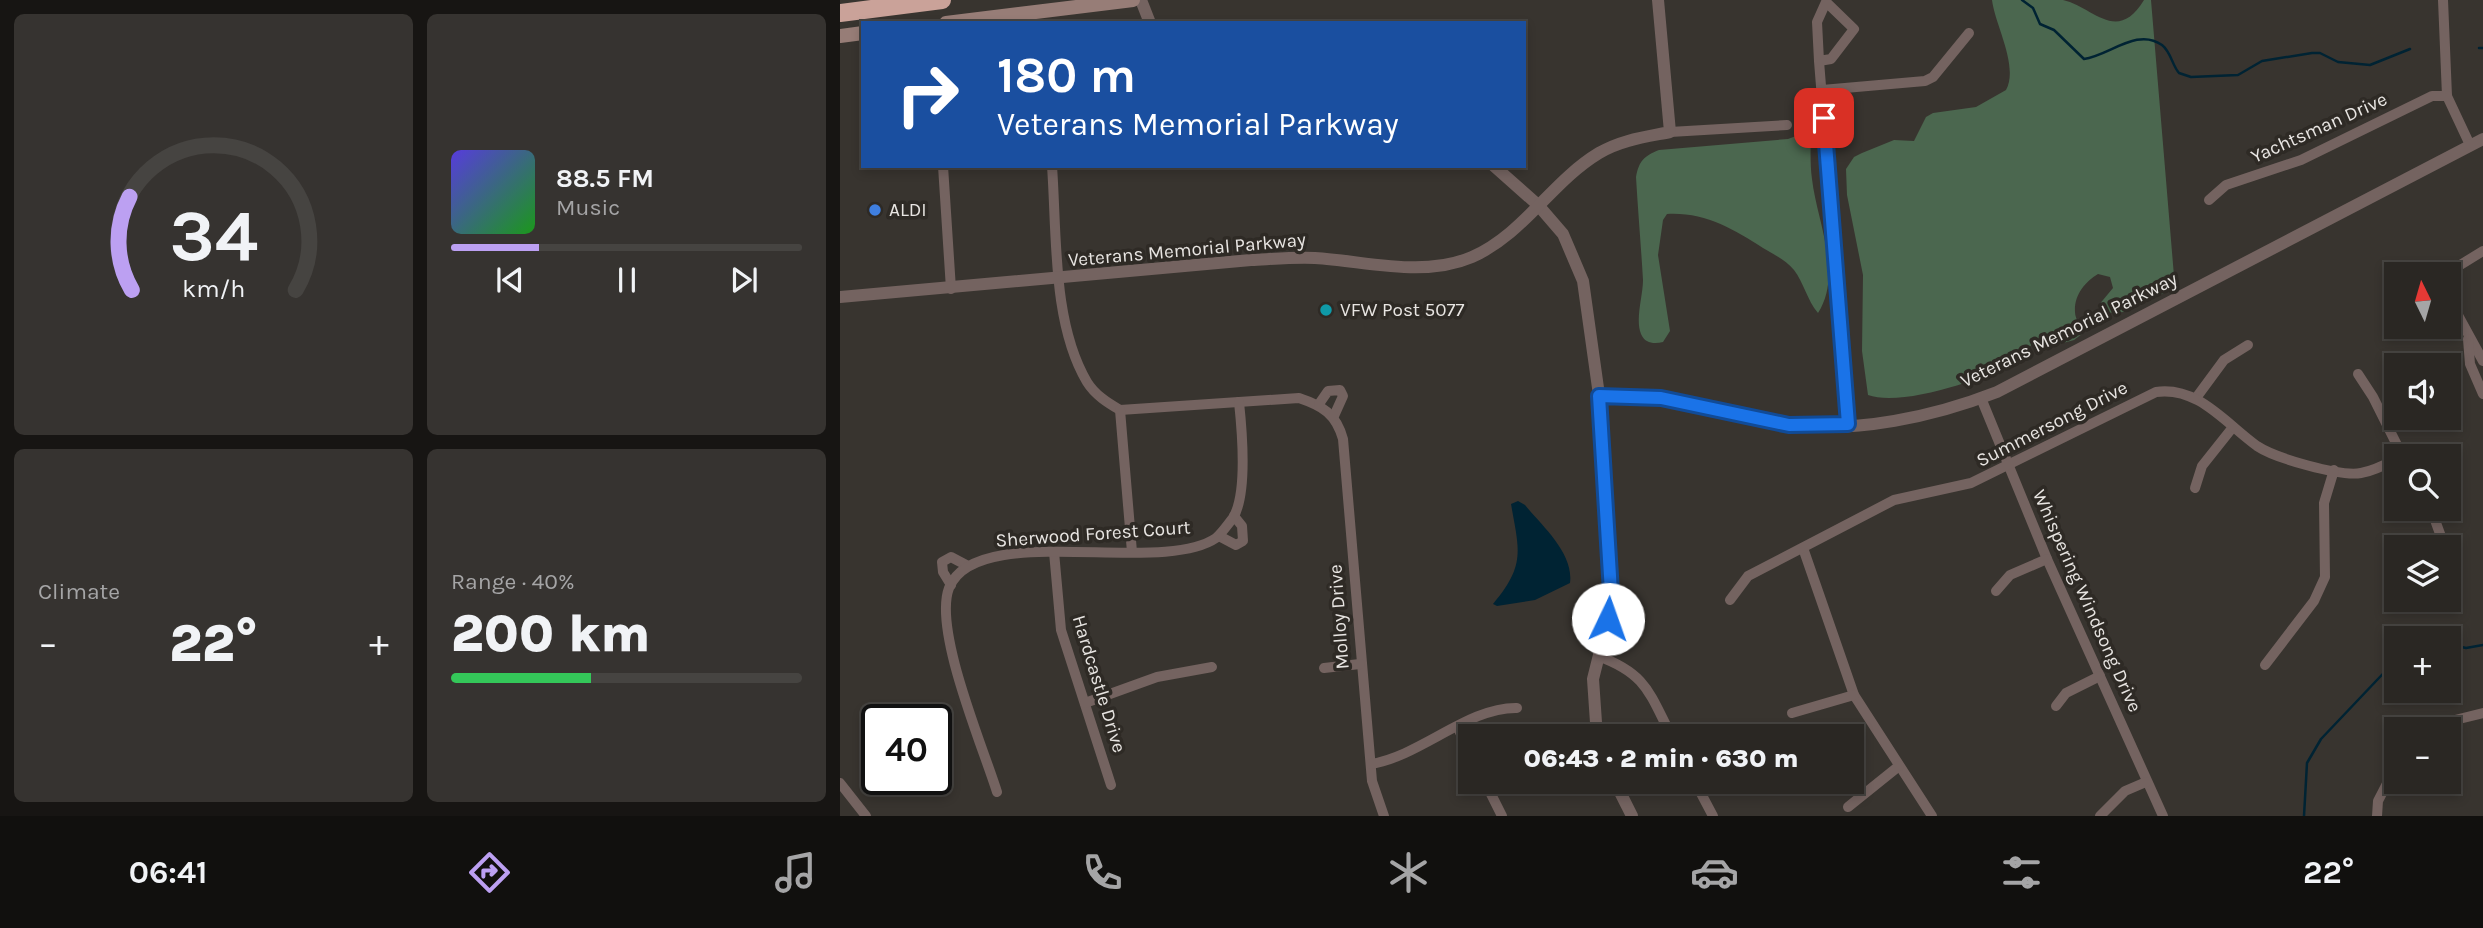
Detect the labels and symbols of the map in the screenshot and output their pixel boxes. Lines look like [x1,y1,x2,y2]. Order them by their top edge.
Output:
pin [1794,88,1854,148]
street label: Yachtsman Drive [2248,88,2390,168]
place label: ALDI [889,199,927,221]
marker: ALDI [867,202,883,218]
street label: Veterans Memorial Parkway [1067,229,1307,271]
north arrow [2384,262,2460,340]
street label: Veterans Memorial Parkway [1957,268,2181,392]
place label: VFW Post 5077 [1340,299,1464,321]
marker: VFW Post 5077 [1318,302,1334,318]
street label: Summersong Drive [1973,376,2131,472]
street label: Whispering Windsong Drive [2028,486,2146,716]
street label: Sherwood Forest Court [995,516,1191,552]
street label: Molloy Drive [1324,564,1354,670]
position arrow [1571,582,1645,656]
street label: Hardcastle Drive [1068,613,1130,755]
speed limit sign: 40 [861,704,952,795]

